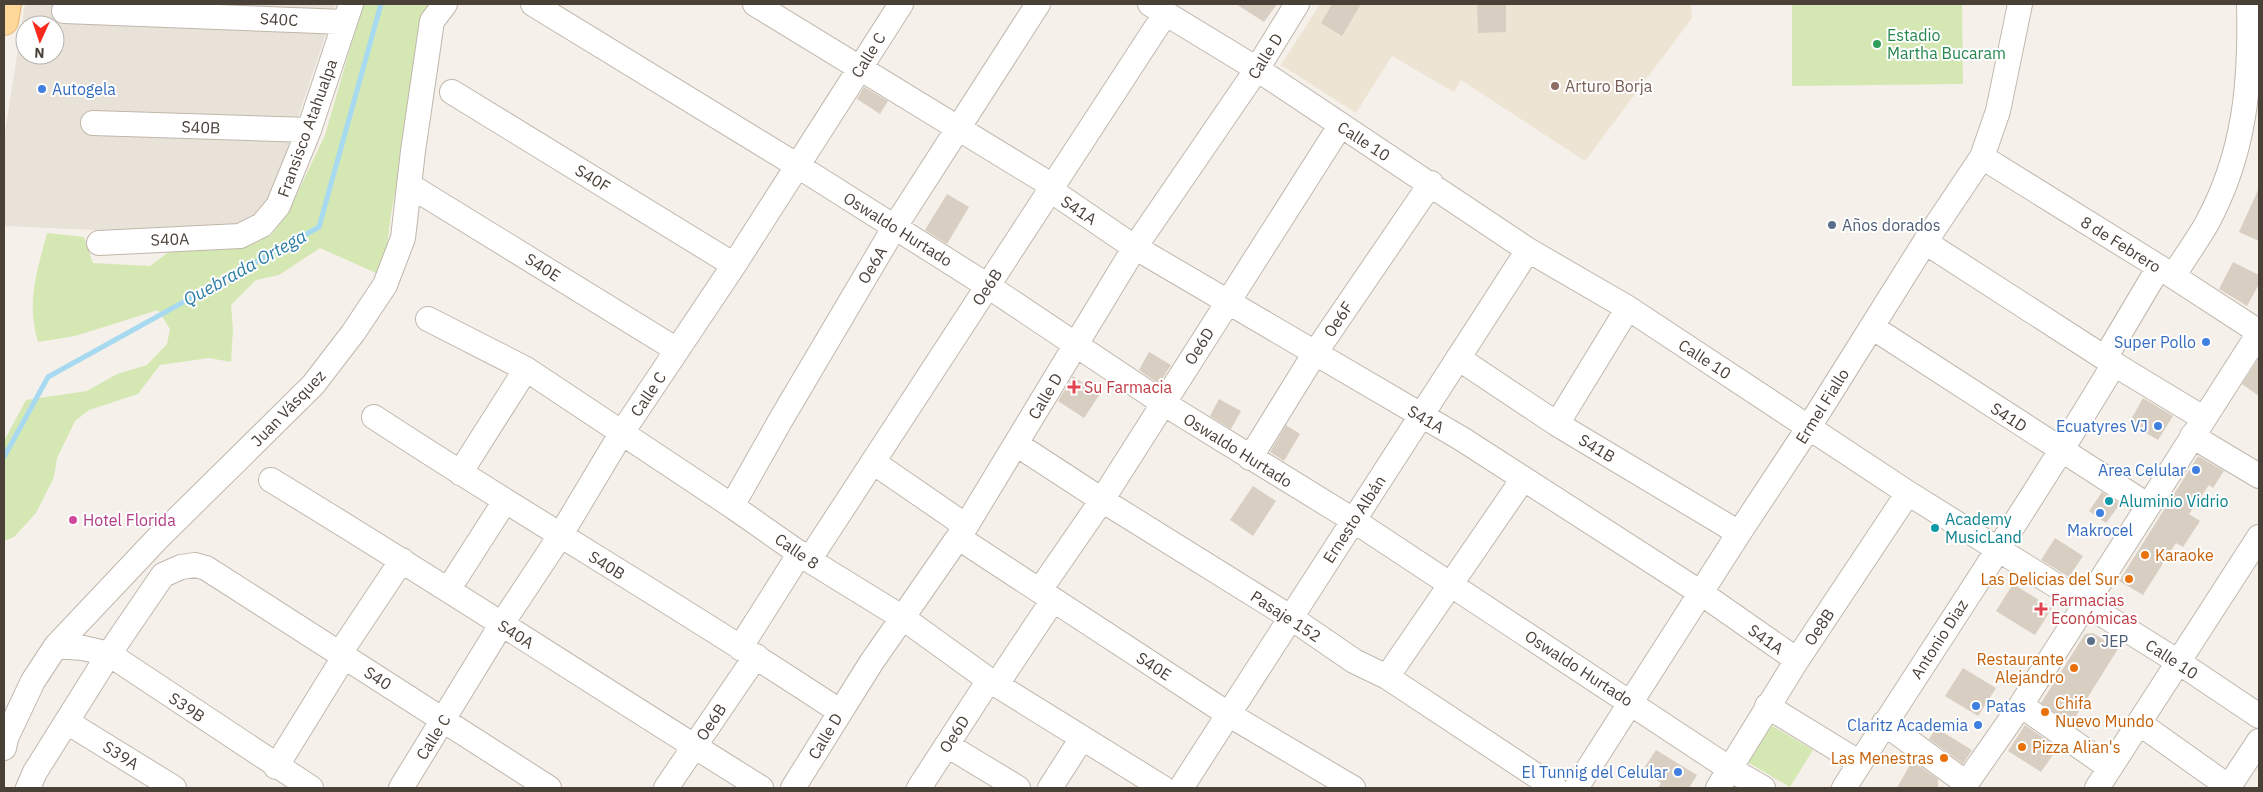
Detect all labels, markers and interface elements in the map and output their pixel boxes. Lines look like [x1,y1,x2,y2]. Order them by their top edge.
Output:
street label: S40C [259,8,299,30]
north arrow [15,15,65,65]
place label: Estadio Martha Bucaram [1887,25,2006,63]
street label: Calle C [846,29,890,81]
street label: Calle D [1243,29,1287,83]
marker: Estadio Martha Bucaram [1871,38,1883,50]
text: N [34,44,45,62]
street label: Fransisco Atahualpa [273,56,341,200]
place label: Arturo Borja [1565,76,1653,96]
place label: Autogela [52,79,116,99]
marker: Arturo Borja [1549,80,1561,92]
marker: Autogela [36,83,48,95]
street label: S40B [181,116,221,138]
street label: Calle 10 [1334,117,1394,165]
street label: S40F [572,160,614,196]
street label: Oswaldo Hurtado [840,187,956,271]
street label: S41A [1057,191,1101,229]
street label: 8 de Febrero [2077,211,2165,277]
place label: Años dorados [1842,215,1941,235]
marker: Años dorados [1826,219,1838,231]
water label: Quebrada Ortega [179,224,310,311]
street label: S40A [150,228,190,250]
street label: Oe6A [853,243,891,287]
street label: S40E [522,248,564,286]
street label: Oe6B [968,265,1006,309]
street label: Oe6F [1319,297,1357,341]
street label: Oe6D [1180,324,1218,368]
place label: Super Pollo [2114,332,2196,352]
street label: Calle 10 [1675,335,1735,383]
marker: Super Pollo [2200,336,2212,348]
street label: Ermel Fiallo [1791,365,1853,447]
street label: Juan Vásquez [247,366,329,450]
street label: Calle C [626,368,670,420]
street label: Calle D [1023,369,1067,423]
place label: Su Farmacia [1084,377,1172,397]
marker: Su Farmacia [1068,381,1080,393]
street label: S41D [1987,398,2031,436]
street label: S41A [1404,401,1448,437]
street label: Oswaldo Hurtado [1180,408,1296,492]
place label: Ecuatyres VJ [2056,416,2148,436]
marker: Ecuatyres VJ [2152,420,2164,432]
street label: S41B [1575,429,1619,467]
place label: Area Celular [2098,460,2186,480]
marker: Area Celular [2190,464,2202,476]
street label: Ernesto Albán [1318,471,1390,567]
place label: Aluminio Vidrio [2119,491,2228,511]
marker: Aluminio Vidrio [2103,495,2115,507]
marker: Makrocel [2094,507,2106,519]
place label: Academy MusicLand [1945,509,2022,547]
place label: Hotel Florida [83,510,176,530]
marker: Hotel Florida [67,514,79,526]
place label: Makrocel [2067,520,2133,540]
marker: Academy MusicLand [1929,522,1941,534]
street label: Calle 8 [771,529,823,573]
place label: Karaoke [2155,545,2214,565]
street label: S40B [585,546,629,584]
marker: Karaoke [2139,549,2151,561]
place label: Las Delicias del Sur [1980,569,2119,589]
marker: Las Delicias del Sur [2123,573,2135,585]
street label: Pasaje 152 [1247,586,1325,646]
place label: Farmacias Económicas [2051,590,2137,628]
street label: Antonio Diaz [1906,596,1972,682]
marker: Farmacias Económicas [2035,603,2047,615]
street label: Oe8B [1799,605,1839,649]
street label: S40A [494,615,538,653]
street label: S41A [1744,620,1788,658]
street label: Oswaldo Hurtado [1521,626,1637,710]
place label: JEP [2101,631,2128,651]
marker: JEP [2085,635,2097,647]
street label: Calle 10 [2142,635,2202,683]
street label: S40E [1133,647,1175,685]
place label: Restaurante Alejandro [1977,649,2064,687]
street label: S40 [361,662,395,694]
marker: Restaurante Alejandro [2068,662,2080,674]
street label: S39B [165,688,209,726]
place label: Chifa Nuevo Mundo [2055,693,2154,731]
place label: Patas [1986,696,2026,716]
street label: Oe6B [691,700,731,744]
marker: Patas [1970,700,1982,712]
marker: Chifa Nuevo Mundo [2039,706,2051,718]
street label: Calle D [803,709,847,763]
street label: Calle C [411,711,455,763]
street label: Oe6D [935,712,973,756]
place label: Claritz Academia [1847,715,1968,735]
marker: Claritz Academia [1972,719,1984,731]
street label: S39A [99,736,143,774]
place label: Pizza Alian's [2032,737,2121,757]
marker: Pizza Alian's [2016,741,2028,753]
place label: Las Menestras [1831,748,1934,768]
marker: Las Menestras [1938,752,1950,764]
place label: El Tunnig del Celular [1522,762,1668,782]
marker: El Tunnig del Celular [1672,766,1684,778]

